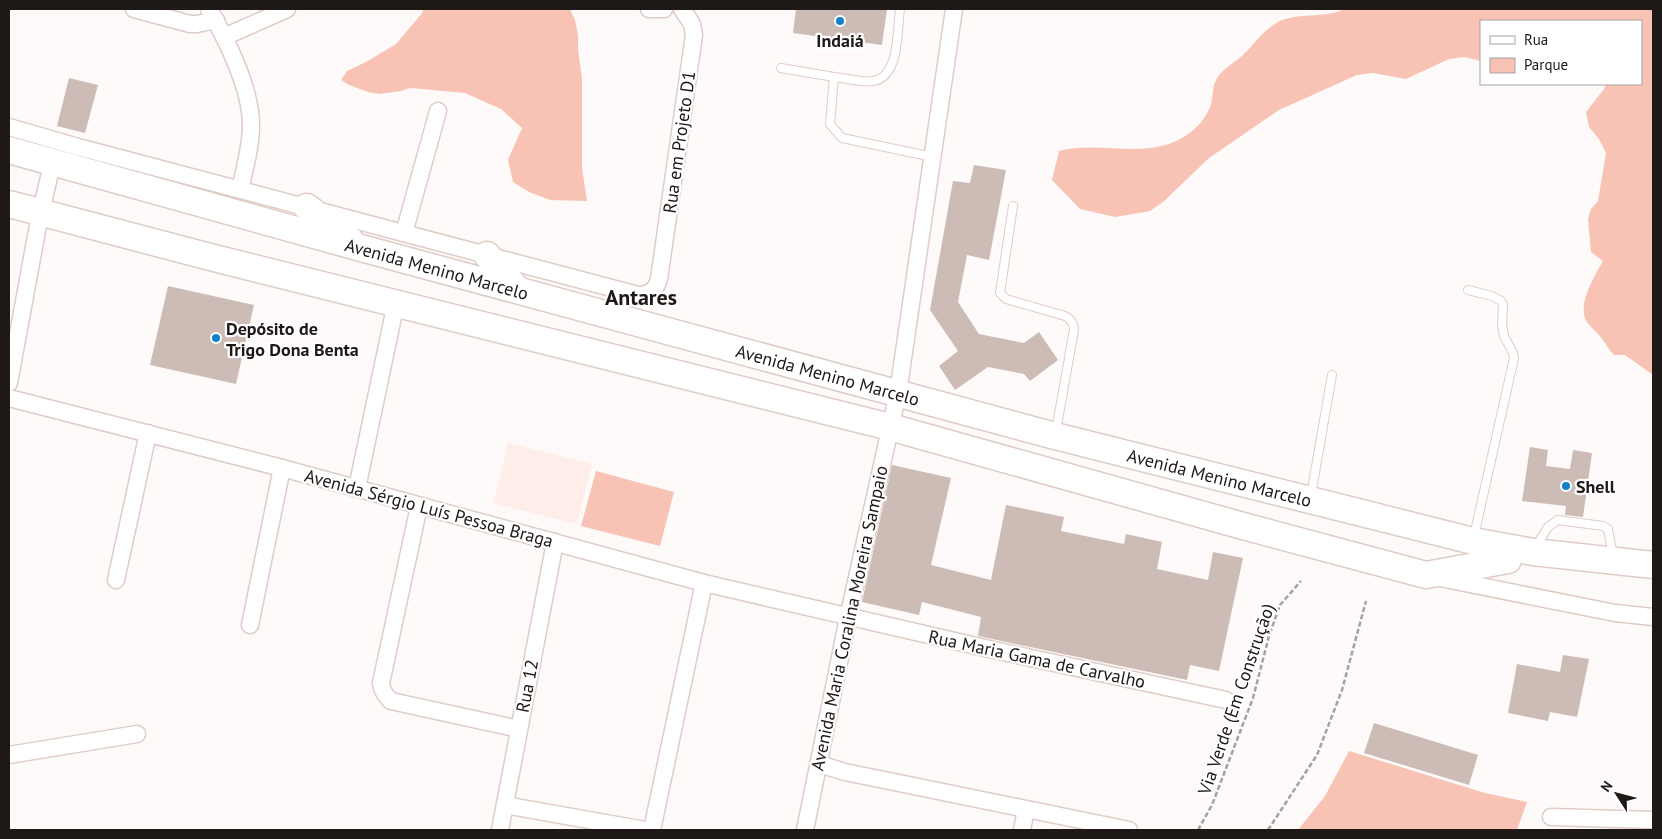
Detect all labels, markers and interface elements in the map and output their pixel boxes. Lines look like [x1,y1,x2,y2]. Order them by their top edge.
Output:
marker: Indaiá [834,15,846,27]
legend [1480,20,1642,85]
place label: Indaiá [816,29,864,52]
text: Rua [1524,30,1548,49]
text: Parque [1524,55,1568,74]
street label: Rua em Projeto D1 [658,69,700,215]
street label: Avenida Menino Marcelo [343,233,531,304]
district label: Antares [605,283,677,311]
place label: Depósito de Trigo Dona Benta [226,317,359,361]
marker: Depósito de Trigo Dona Benta [210,332,222,344]
street label: Avenida Menino Marcelo [733,339,922,410]
street label: Avenida Menino Marcelo [1125,443,1314,512]
street label: Avenida Maria Coralina Moreira Sampaio [805,463,893,773]
street label: Avenida Sérgio Luís Pessoa Braga [302,464,556,552]
place label: Shell [1576,475,1616,498]
marker: Shell [1560,480,1572,492]
street label: Via Verde (Em Construção) [1192,600,1280,799]
street label: Rua Maria Gama de Carvalho [926,625,1148,693]
street label: Rua 12 [511,658,543,714]
north arrow [1592,769,1642,819]
text: N [1596,777,1616,795]

